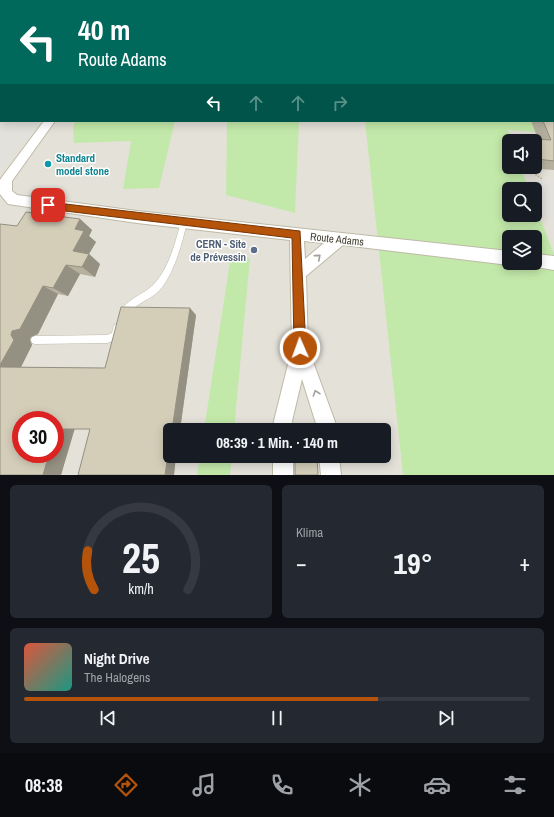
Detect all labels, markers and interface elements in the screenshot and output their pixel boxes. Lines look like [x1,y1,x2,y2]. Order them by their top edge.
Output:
text: 40 m [78,11,130,49]
icon: left [12,16,64,68]
text: Route Adams [78,47,167,72]
icon: left [203,92,225,114]
icon: ahead [245,92,267,114]
icon: ahead [287,92,309,114]
icon: right [329,92,351,114]
map controls [502,134,542,270]
button: sound [502,134,542,174]
place label: Standard model stone [56,151,109,178]
marker: Standard model stone [43,159,53,169]
button: search [502,182,542,222]
pin [31,188,65,222]
icon: arrive [37,194,59,216]
street label: Route Adams [309,229,365,249]
button: layers [502,230,542,270]
place label: CERN - Site de Prévessin [190,237,246,264]
marker: CERN - Site de Prévessin [249,245,259,255]
one-way arrow [313,254,321,261]
position arrow [279,327,321,369]
one-way arrow [312,390,320,397]
speed limit sign: 30 [12,411,64,463]
text: 08:39 · 1 Min. · 140 m [216,432,338,453]
text: Klima [296,524,323,541]
text: 25 [122,529,160,585]
text: 19° [393,543,433,583]
text: − [296,548,307,578]
text: + [519,548,530,578]
text: km/h [128,578,154,597]
text: Night Drive [84,648,150,669]
text: The Halogens [84,669,150,686]
icon: previous [97,707,119,729]
icon: pause [266,707,288,729]
icon: next [435,707,457,729]
icon: directions [112,771,140,799]
icon: music [190,771,218,799]
icon: phone [268,771,296,799]
icon: climate [346,771,374,799]
icon: car [423,771,451,799]
icon: filters [501,771,529,799]
text: 08:38 [25,773,63,798]

